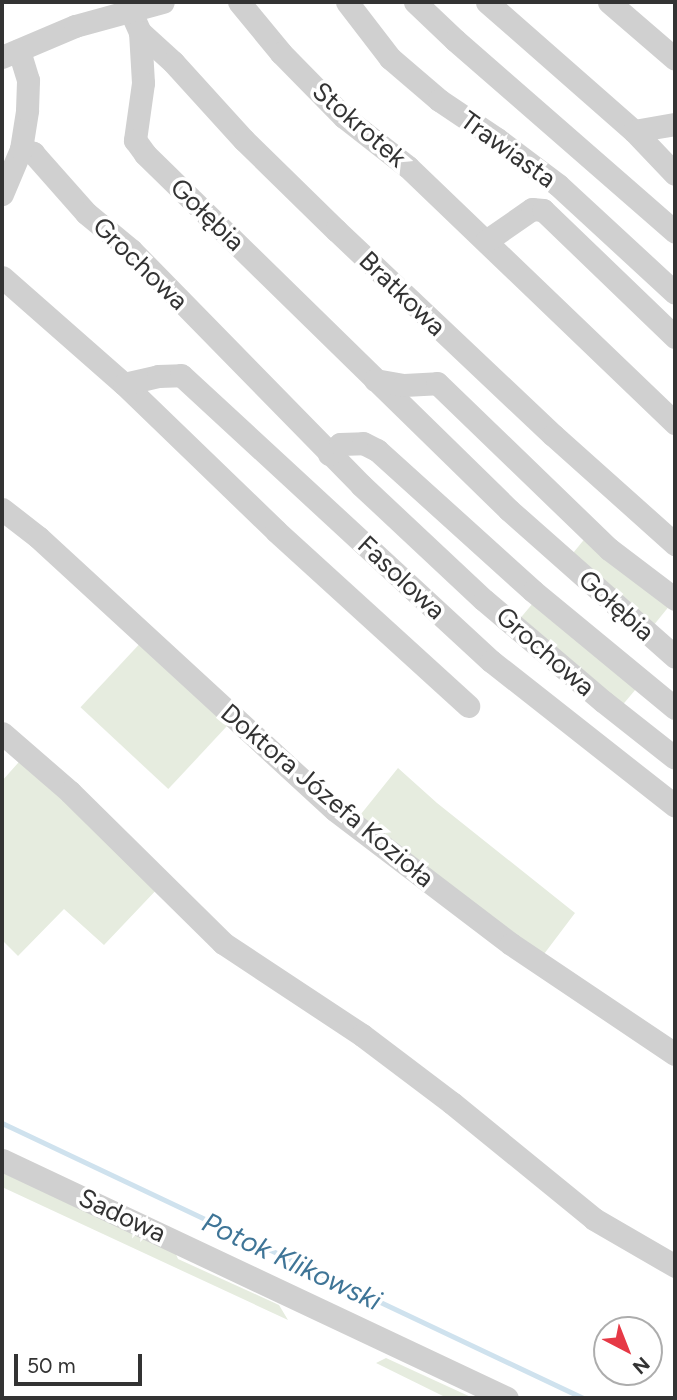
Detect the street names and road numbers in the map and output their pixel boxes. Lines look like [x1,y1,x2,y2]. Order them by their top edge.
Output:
street label: Stokrotek [306,76,412,174]
street label: Trawiasta [454,105,562,195]
street label: Gołębia [163,172,251,258]
street label: Grochowa [86,211,194,317]
street label: Bratkowa [352,245,452,343]
street label: Fasolowa [351,530,451,626]
street label: Gołębia [572,564,660,648]
street label: Grochowa [489,601,601,703]
street label: Doktora Józefa Kozioła [214,698,440,894]
street label: Sadowa [73,1182,171,1250]

